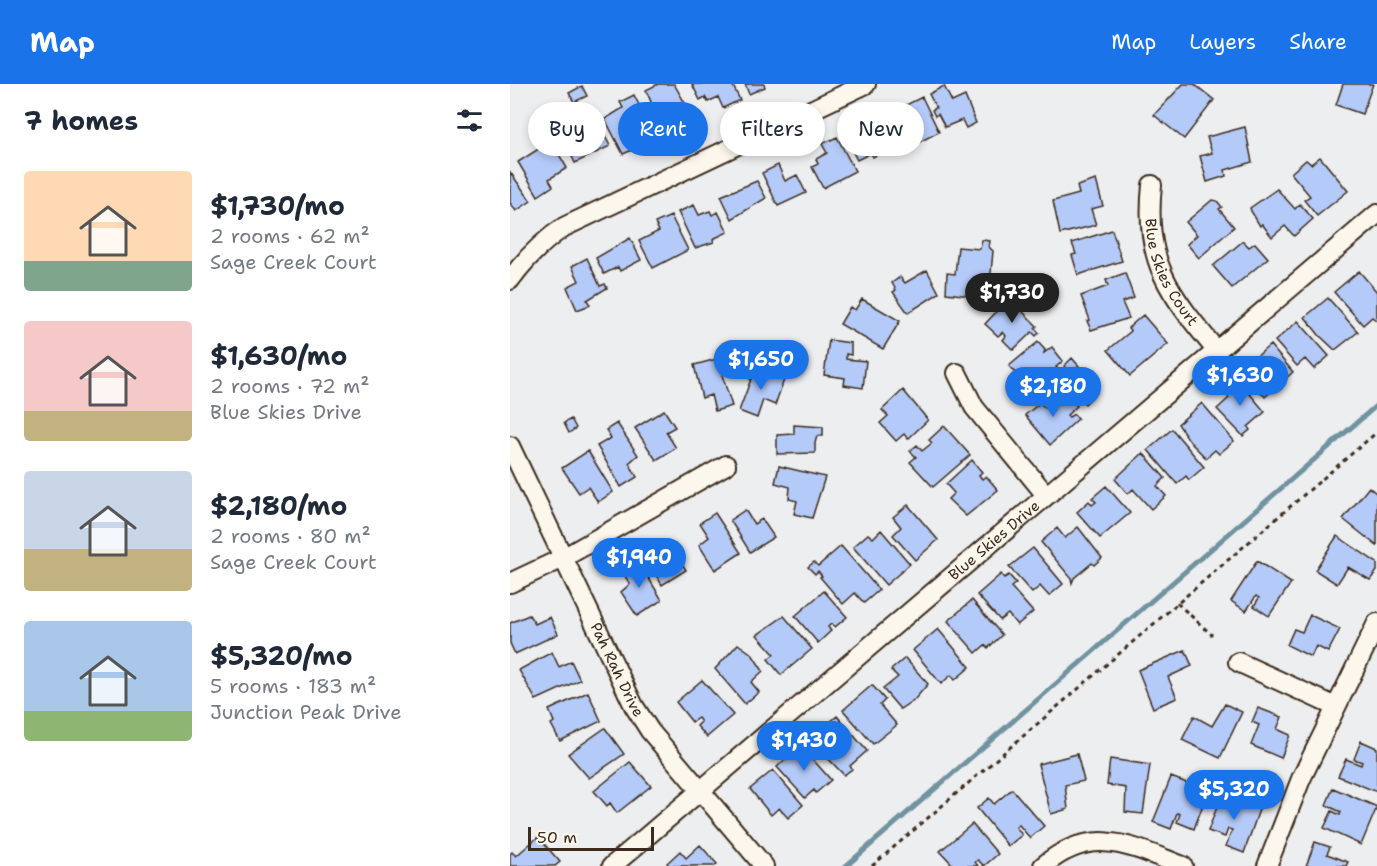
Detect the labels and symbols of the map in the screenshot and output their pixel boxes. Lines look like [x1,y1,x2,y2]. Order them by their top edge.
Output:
street label: Blue Skies Court [1141,218,1203,330]
pin: $1,730 [963,273,1061,324]
pin: $1,650 [712,340,810,391]
pin: $1,630 [1191,356,1289,407]
pin: $2,180 [1004,367,1102,418]
street label: Blue Skies Drive [944,496,1044,585]
pin: $1,940 [590,538,688,589]
street label: Pah Rah Drive [586,619,648,721]
pin: $1,430 [755,721,853,772]
pin: $5,320 [1185,770,1283,821]
scale bar [528,824,654,852]

